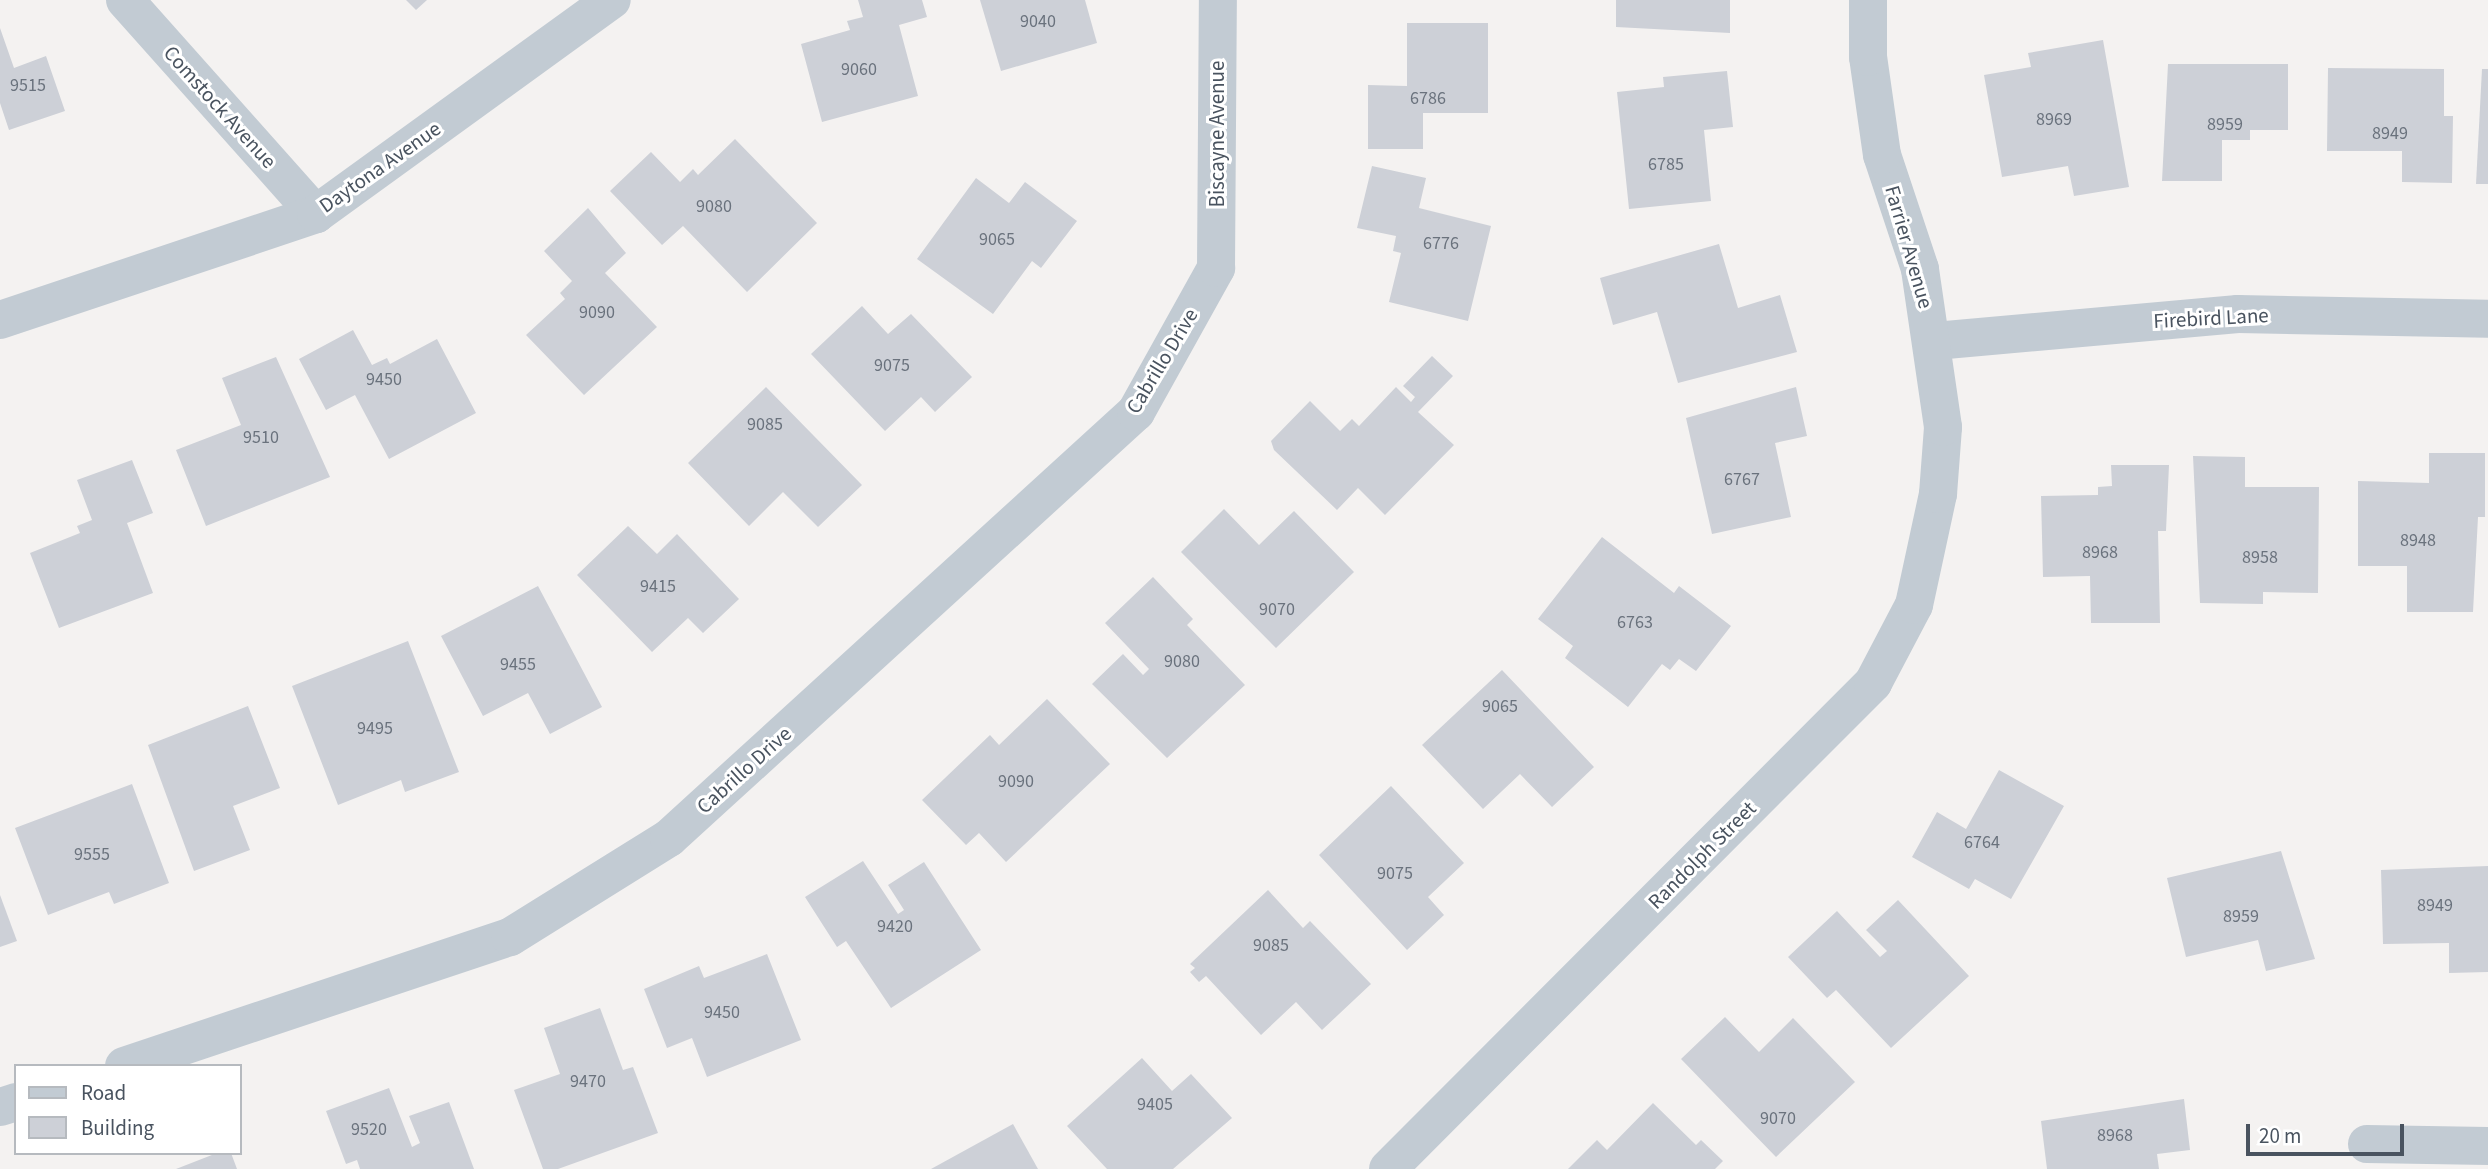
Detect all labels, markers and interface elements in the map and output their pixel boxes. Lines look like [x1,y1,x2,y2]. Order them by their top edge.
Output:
house number: 9040 [1020,11,1056,33]
street label: Comstock Avenue [158,41,282,173]
house number: 9060 [841,59,877,81]
street label: Biscayne Avenue [1204,61,1230,207]
house number: 9515 [10,75,46,97]
house number: 6786 [1410,88,1446,110]
house number: 8969 [2036,109,2072,131]
house number: 8959 [2207,114,2243,136]
street label: Daytona Avenue [314,116,446,218]
house number: 8949 [2372,123,2408,145]
house number: 6785 [1648,154,1684,176]
street label: Farrier Avenue [1879,183,1939,311]
house number: 9080 [696,196,732,218]
house number: 9065 [979,229,1015,251]
house number: 6776 [1423,233,1459,255]
house number: 9090 [579,302,615,324]
street label: Firebird Lane [2153,302,2269,334]
street label: Cabrillo Drive [1121,304,1203,418]
house number: 9075 [874,355,910,377]
house number: 9450 [366,369,402,391]
house number: 9085 [747,414,783,436]
house number: 9510 [243,427,279,449]
house number: 6767 [1724,469,1760,491]
house number: 8948 [2400,530,2436,552]
house number: 8968 [2082,542,2118,564]
house number: 8958 [2242,547,2278,569]
house number: 9415 [640,576,676,598]
house number: 9070 [1259,599,1295,621]
house number: 6763 [1617,612,1653,634]
house number: 9080 [1164,651,1200,673]
house number: 9455 [500,654,536,676]
house number: 9065 [1482,696,1518,718]
house number: 9495 [357,718,393,740]
street label: Cabrillo Drive [692,721,796,819]
house number: 9090 [998,771,1034,793]
street label: Randolph Street [1643,796,1761,914]
house number: 6764 [1964,832,2000,854]
house number: 9555 [74,844,110,866]
house number: 9075 [1377,863,1413,885]
house number: 8949 [2417,895,2453,917]
house number: 8959 [2223,906,2259,928]
house number: 9420 [877,916,913,938]
house number: 9085 [1253,935,1289,957]
house number: 9450 [704,1002,740,1024]
legend [14,1064,242,1155]
house number: 9470 [570,1071,606,1093]
text: Road [81,1078,126,1108]
house number: 9405 [1137,1094,1173,1116]
house number: 9070 [1760,1108,1796,1130]
scale bar [2250,1110,2408,1154]
text: Building [81,1113,154,1143]
house number: 9520 [351,1119,387,1141]
text: 20 m [2259,1121,2301,1151]
house number: 8968 [2097,1125,2133,1147]

